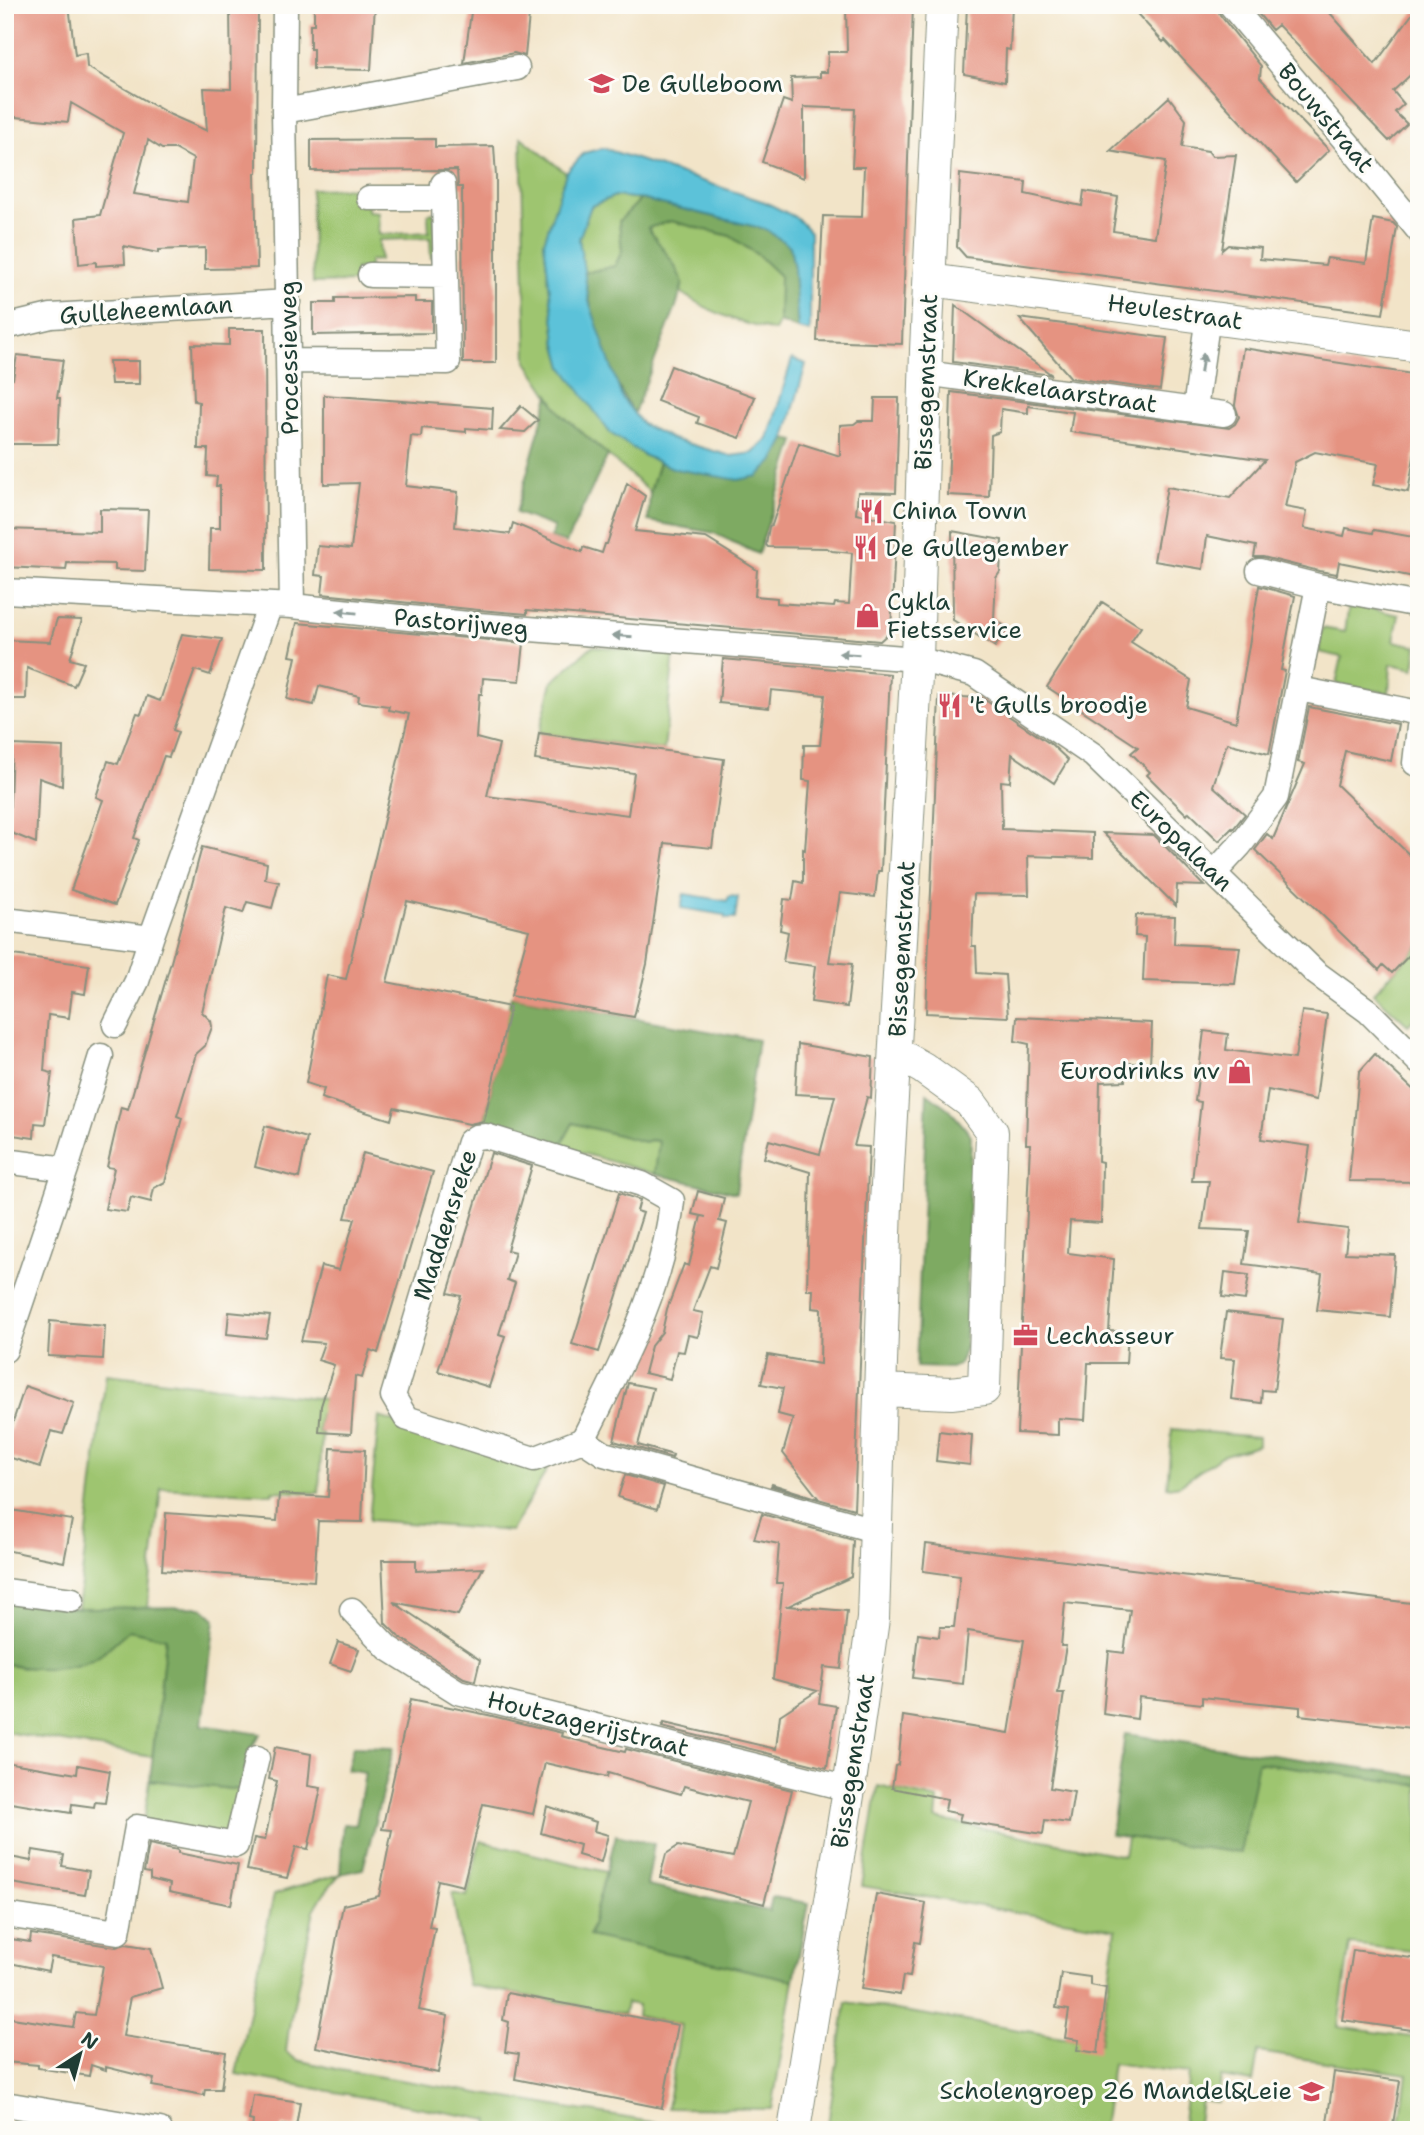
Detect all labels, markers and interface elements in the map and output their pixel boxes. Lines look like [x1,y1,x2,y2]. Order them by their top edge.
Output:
street label: Bouwstraat [1271,56,1381,180]
place label: De Gulleboom [622,68,783,100]
school or university icon: De Gulleboom [588,70,616,98]
street label: Processieweg [272,281,306,435]
street label: Heulestraat [1105,287,1245,337]
street label: Gulleheemlaan [58,288,234,332]
street label: Bissegemstraat [907,293,945,471]
one-way arrow [1196,351,1207,373]
street label: Krekkelaarstraat [961,362,1159,420]
place label: China Town [892,495,1027,527]
restaurant icon: China Town [858,497,886,525]
place label: De Gullegember [885,532,1069,564]
restaurant icon: De Gullegember [851,534,879,562]
place label: Cykla Fietsservice [887,586,1022,646]
street label: Pastorijweg [392,601,530,645]
shop icon: Cykla Fietsservice [853,602,881,630]
one-way arrow [336,606,358,617]
one-way arrow [611,630,633,641]
one-way arrow [838,648,860,659]
place label: 't Gulls broodje [969,689,1148,721]
restaurant icon: 't Gulls broodje [935,691,963,719]
street label: Europalaan [1122,784,1240,898]
street label: Bissegemstraat [881,860,923,1038]
place label: Eurodrinks nv [1060,1055,1220,1087]
shop icon: Eurodrinks nv [1226,1057,1254,1085]
street label: Maddensreke [406,1145,484,1305]
place label: Lechasseur [1046,1320,1175,1352]
office icon: Lechasseur [1012,1322,1040,1350]
street label: Bissegemstraat [823,1671,883,1851]
street label: Houtzagerijstraat [484,1683,692,1765]
north arrow [46,2020,116,2090]
text: N [76,2026,103,2055]
place label: Scholengroep 26 Mandel&Leie [940,2075,1292,2107]
school or university icon: Scholengroep 26 Mandel&Leie [1298,2077,1326,2105]

